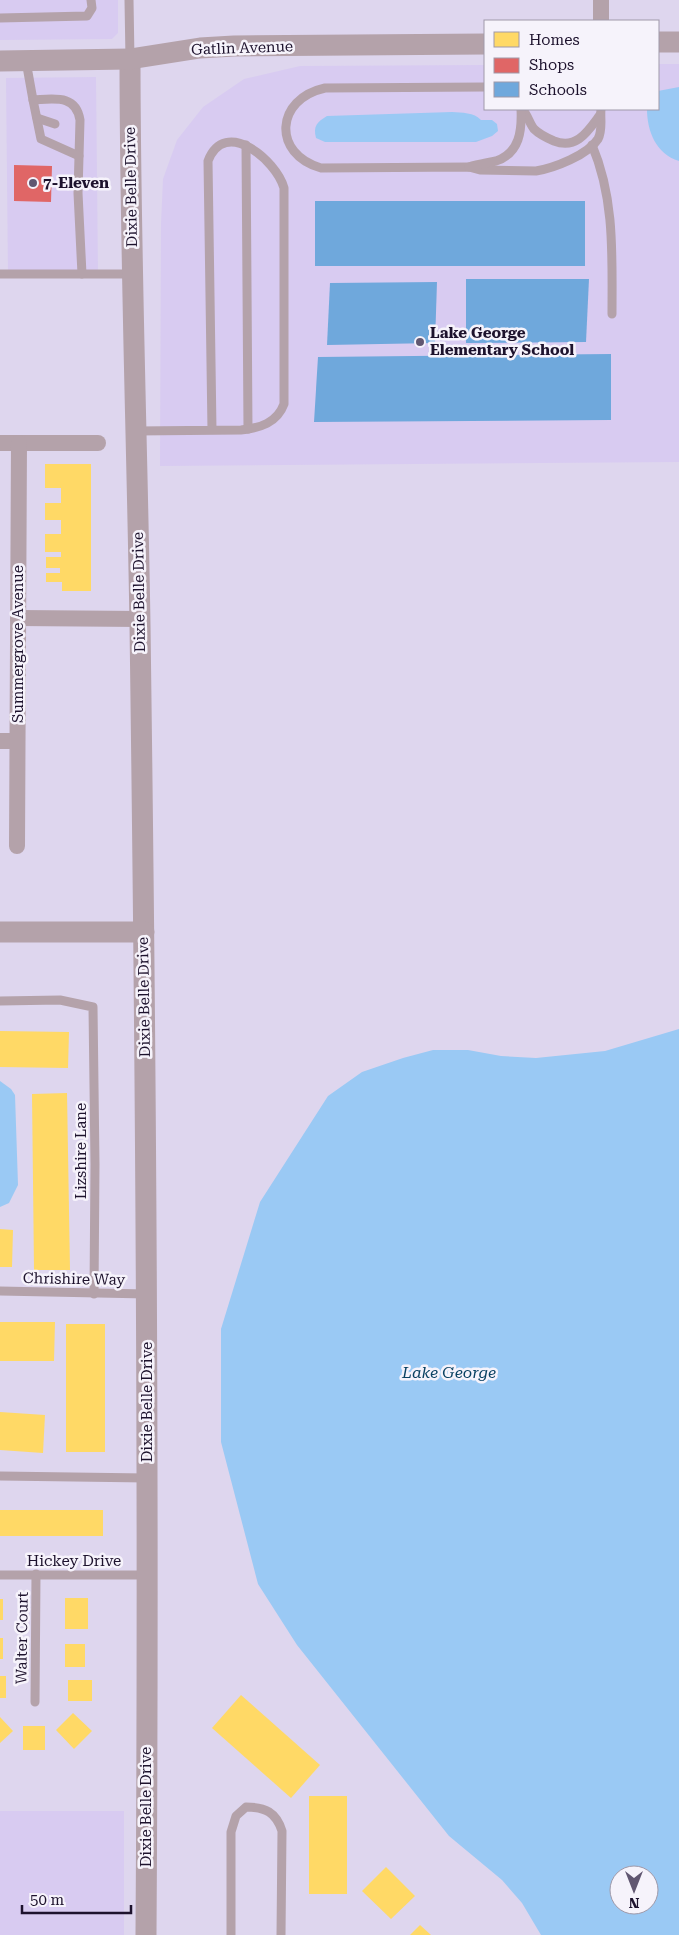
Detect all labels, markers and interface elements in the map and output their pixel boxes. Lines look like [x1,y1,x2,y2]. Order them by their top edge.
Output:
legend [484,20,659,110]
text: Homes [529,31,580,49]
street label: Gatlin Avenue [191,37,293,59]
text: Shops [529,56,574,74]
text: Schools [529,81,587,99]
street label: Dixie Belle Drive [121,127,141,247]
place label: 7-Eleven [43,174,109,192]
marker: 7-Eleven [27,177,39,189]
place label: Lake George Elementary School [430,324,574,359]
marker: Lake George Elementary School [414,336,426,348]
street label: Dixie Belle Drive [129,532,149,652]
street label: Summergrove Avenue [9,565,27,723]
street label: Dixie Belle Drive [134,937,154,1057]
street label: Lizshire Lane [72,1103,90,1199]
street label: Chrishire Way [23,1269,125,1289]
street label: Dixie Belle Drive [138,1342,156,1462]
water label: Lake George [401,1363,496,1382]
street label: Hickey Drive [27,1552,121,1570]
street label: Walter Court [12,1591,32,1684]
street label: Dixie Belle Drive [137,1747,155,1867]
north arrow [609,1865,659,1915]
scale bar [22,1882,131,1914]
text: 50 m [30,1891,65,1909]
text: N [628,1895,639,1911]

